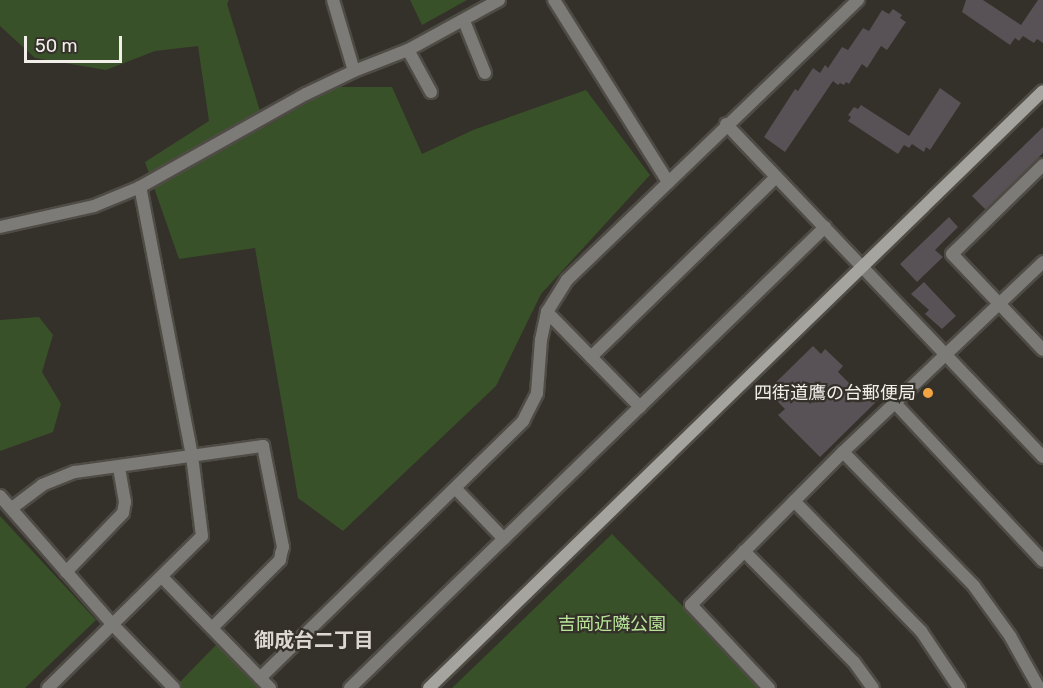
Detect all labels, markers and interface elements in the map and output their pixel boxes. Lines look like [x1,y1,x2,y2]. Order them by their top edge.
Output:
scale bar [27,24,124,62]
text: 50 m [35,35,78,57]
place label: 四街道鷹の台郵便局 [754,382,916,404]
marker: 四街道鷹の台郵便局 [921,386,935,400]
park label: 吉岡近隣公園 [558,613,666,635]
district label: 御成台二丁目 [254,628,374,652]

